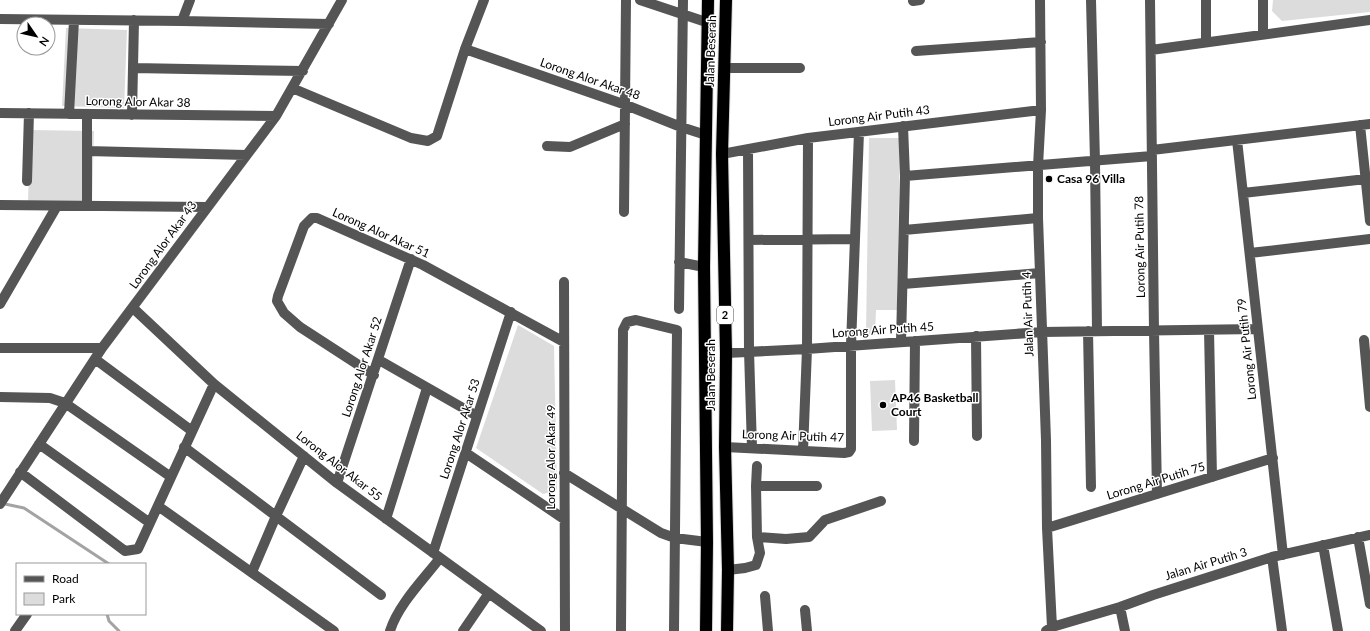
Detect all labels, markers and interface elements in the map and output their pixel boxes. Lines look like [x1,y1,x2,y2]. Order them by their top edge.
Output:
street label: Jalan Beserah [702,15,719,87]
north arrow [16,16,56,56]
text: N [37,35,52,49]
street label: Lorong Alor Akar 48 [538,54,642,103]
street label: Lorong Alor Akar 38 [85,93,191,110]
street label: Lorong Air Putih 43 [827,102,931,129]
place label: Casa 96 Villa [1057,171,1125,186]
marker: Casa 96 Villa [1044,174,1054,184]
street label: Lorong Air Putih 78 [1131,196,1148,298]
street label: Lorong Alor Akar 43 [126,198,199,292]
street label: Lorong Alor Akar 51 [330,204,432,261]
street label: Jalan Air Putih 4 [1019,271,1036,357]
street label: Lorong Air Putih 79 [1234,297,1259,401]
road number: 2 [717,306,733,324]
street label: Lorong Alor Akar 52 [338,315,385,419]
street label: Lorong Air Putih 45 [831,318,934,341]
street label: Jalan Beserah [703,339,718,411]
street label: Lorong Alor Akar 53 [436,377,483,481]
place label: AP46 Basketball Court [890,390,979,419]
marker: AP46 Basketball Court [878,400,888,410]
street label: Lorong Alor Akar 49 [543,405,558,509]
street label: Lorong Air Putih 47 [742,426,844,445]
street label: Lorong Alor Akar 55 [293,427,385,504]
street label: Lorong Air Putih 75 [1105,458,1207,503]
street label: Jalan Air Putih 3 [1163,544,1249,583]
legend [16,563,146,615]
text: Road [52,571,79,586]
text: Park [52,591,76,606]

